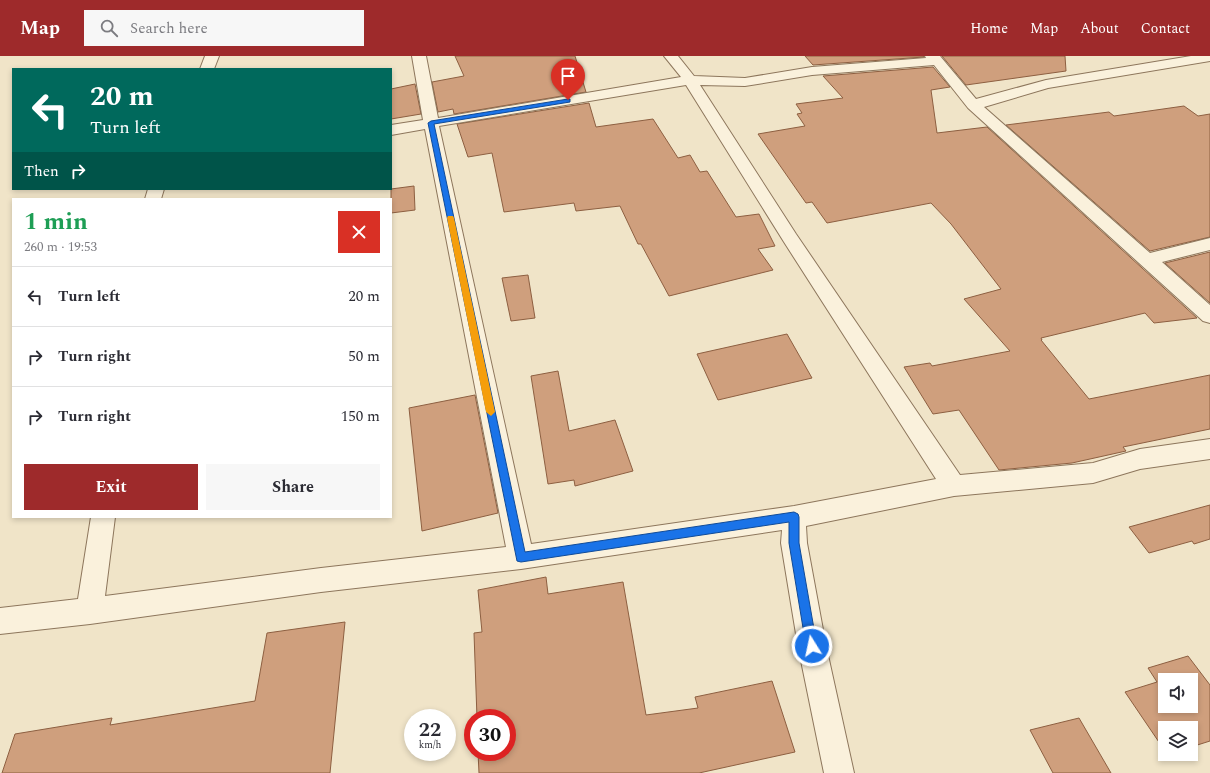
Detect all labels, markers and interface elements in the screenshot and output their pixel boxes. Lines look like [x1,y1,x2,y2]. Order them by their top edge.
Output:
search box [84,10,364,46]
text: Map [20,14,60,43]
icon: search [98,17,120,39]
text: Search here [130,17,208,40]
text: Home [970,18,1008,39]
text: Map [1030,18,1058,39]
text: About [1080,18,1119,39]
text: Contact [1141,18,1190,39]
pin [551,59,585,100]
icon: arrive [557,65,579,87]
text: 20 m [90,75,154,118]
icon: left [24,84,76,136]
text: Turn left [90,114,161,141]
text: Then [24,160,59,183]
icon: right [67,160,89,182]
text: 1 min [24,204,88,240]
button: close [338,211,380,253]
text: 260 m · 19:53 [24,237,97,257]
text: Turn left [58,285,120,308]
text: 20 m [348,285,380,308]
icon: left [24,286,46,308]
text: Turn right [58,345,131,368]
text: 50 m [348,345,380,368]
icon: right [24,346,46,368]
text: Turn right [58,405,131,428]
text: 150 m [341,405,380,428]
icon: right [24,406,46,428]
button: Exit [24,464,198,510]
button: Share [206,464,380,510]
position arrow [791,625,833,667]
map controls [1158,673,1198,761]
button: sound [1158,673,1198,713]
speed limit sign: 30 [464,709,516,761]
text: 22 [419,715,441,745]
button: layers [1158,721,1198,761]
text: km/h [419,737,441,753]

